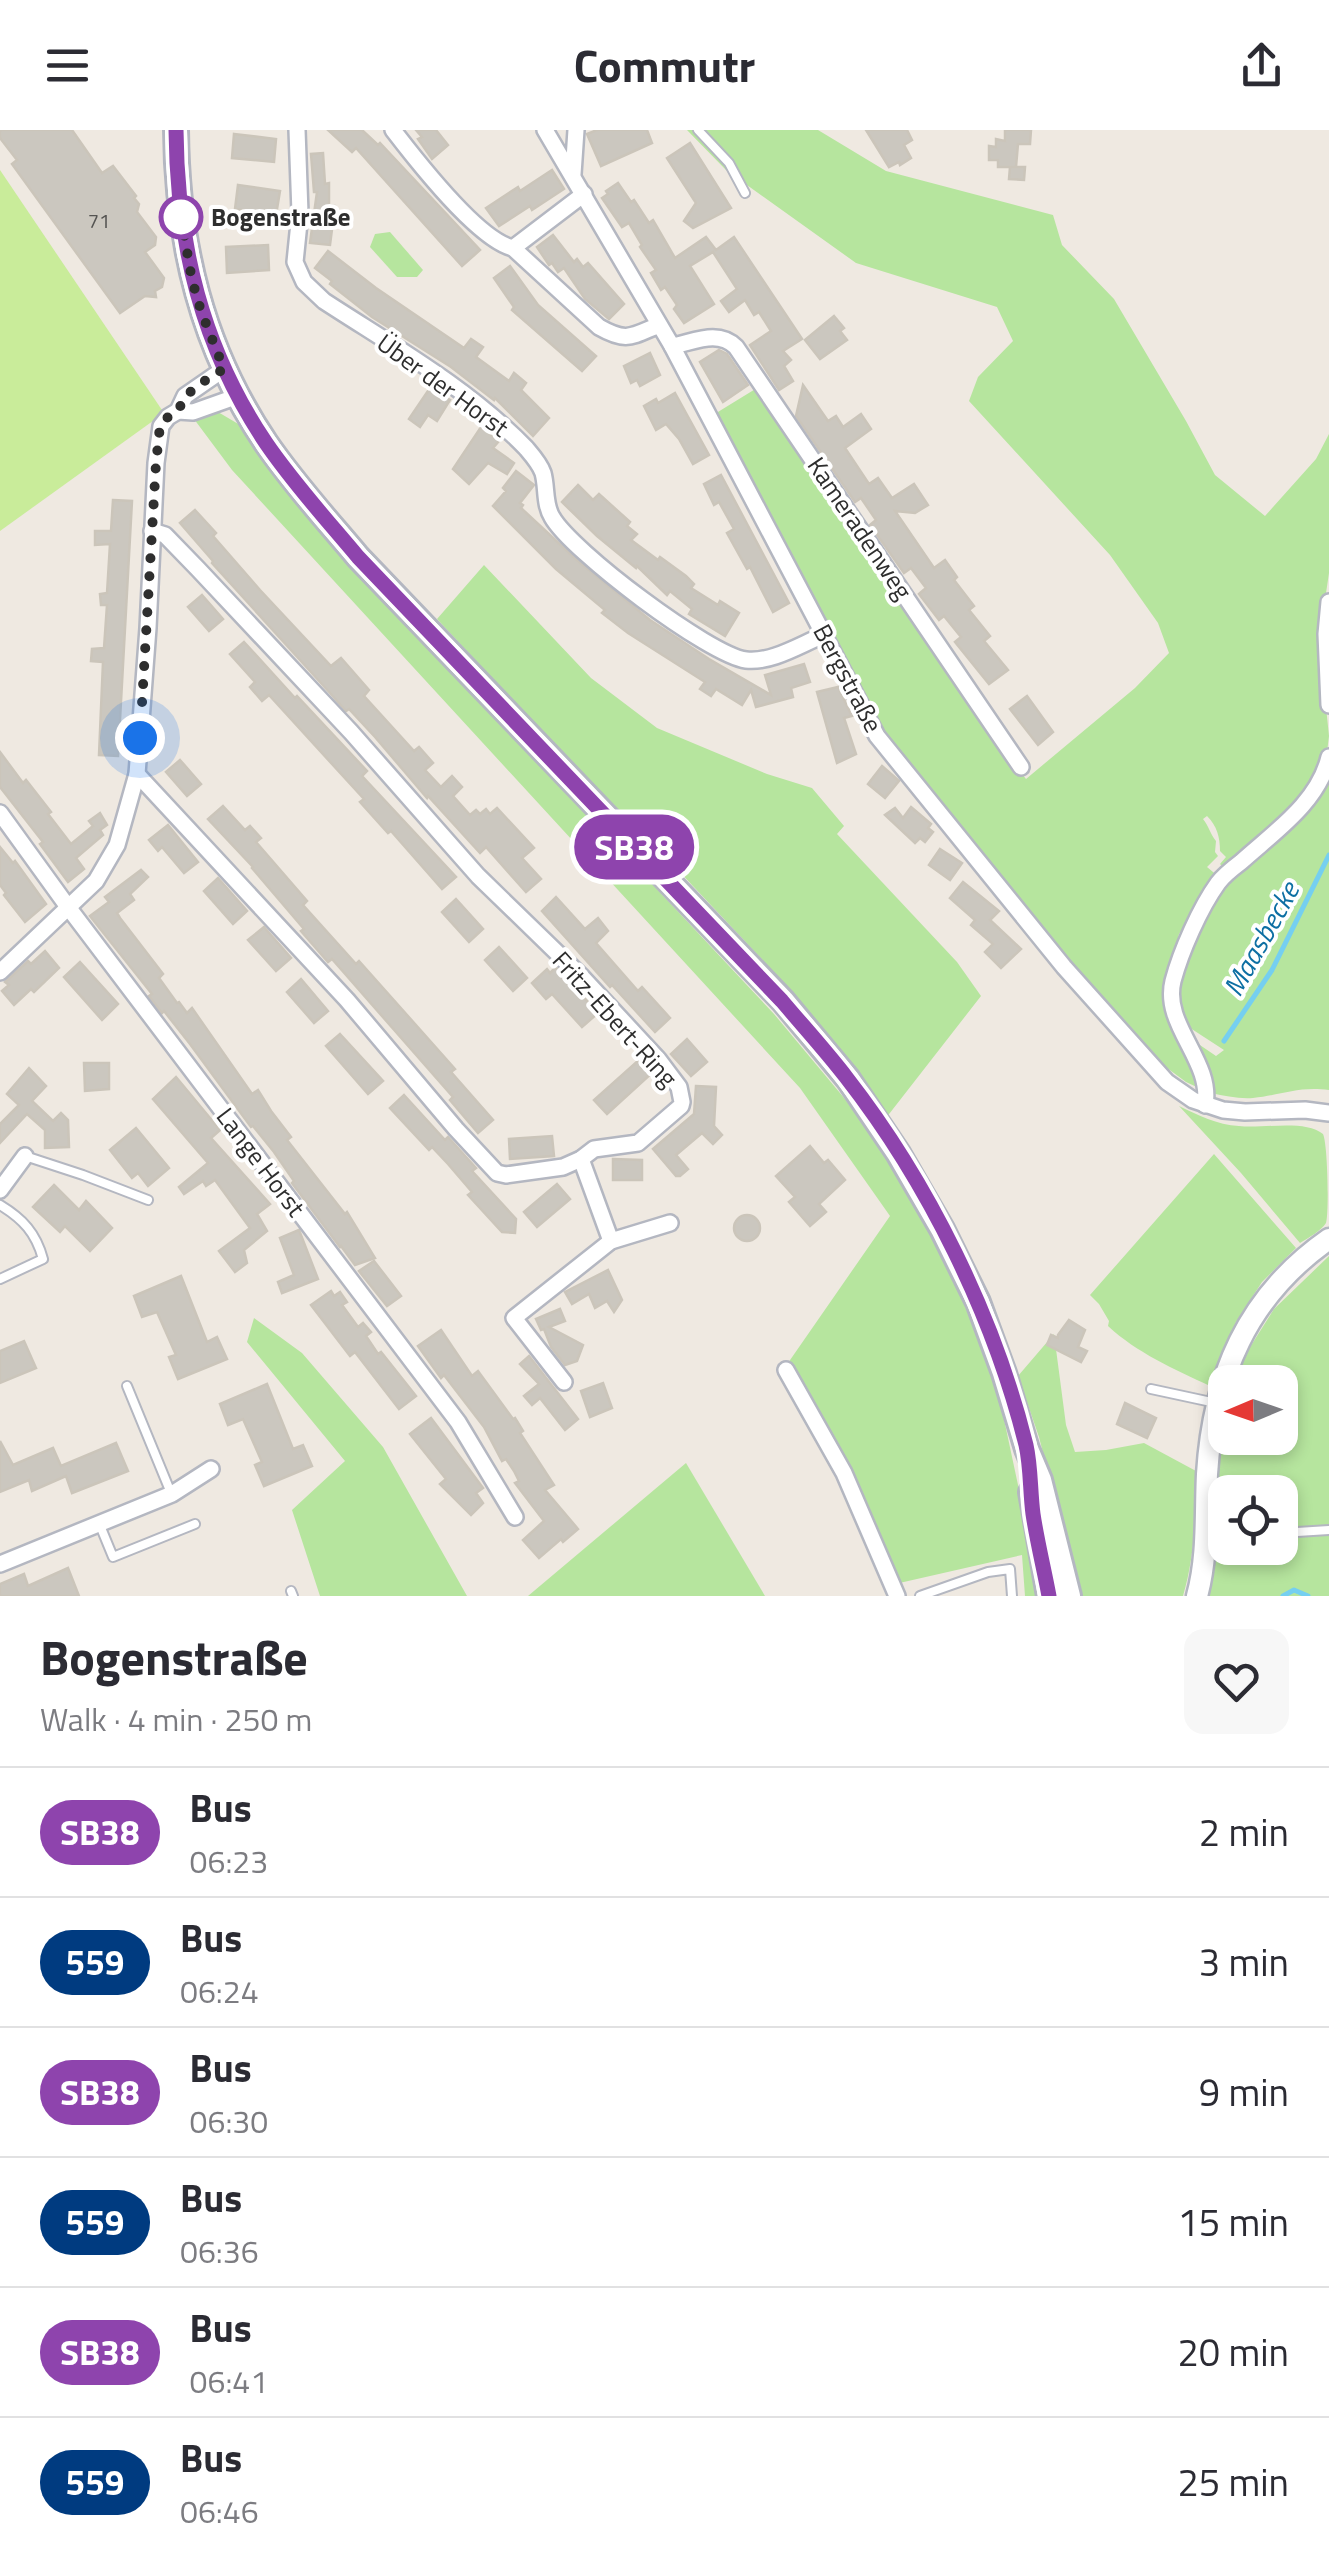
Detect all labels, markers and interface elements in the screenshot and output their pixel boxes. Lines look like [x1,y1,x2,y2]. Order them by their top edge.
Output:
text: Commutr [574,31,755,99]
icon: menu [40,38,95,93]
icon: share [1234,38,1289,93]
marker: Bogenstraße [160,196,202,238]
place label: Bogenstraße [211,198,350,236]
house number: 71 [88,205,110,236]
street label: Über der Horst [369,324,517,446]
street label: Kameradenweg [798,449,922,607]
street label: Bergstraße [804,617,892,739]
your location [115,713,165,763]
line badge: SB38 [564,814,704,880]
text: SB38 [594,820,674,874]
water label: Maasbecke [1211,872,1311,1004]
street label: Fritz-Ebert-Ring [543,943,687,1096]
street label: Lange Horst [207,1099,315,1225]
north arrow [1208,1365,1298,1455]
map controls [1208,1365,1298,1565]
button: locate [1208,1475,1298,1565]
text: Bogenstraße [40,1621,308,1694]
button: heart [1184,1629,1289,1734]
text: Walk · 4 min · 250 m [40,1695,312,1743]
text: Bus [190,1779,252,1837]
text: 2 min [1199,1803,1289,1861]
text: SB38 [60,1805,140,1859]
text: 06:23 [190,1837,268,1885]
text: Bus [180,1909,242,1967]
text: 3 min [1199,1933,1289,1991]
text: 559 [66,1935,124,1989]
text: 06:24 [180,1967,259,2015]
text: Bus [190,2039,252,2097]
text: 9 min [1199,2063,1289,2121]
text: SB38 [60,2065,140,2119]
text: 06:30 [190,2097,268,2145]
text: Bus [180,2169,242,2227]
text: 15 min [1178,2193,1289,2251]
text: 559 [66,2195,124,2249]
text: 06:36 [180,2227,259,2275]
text: Bus [190,2299,252,2357]
text: 20 min [1178,2323,1289,2381]
text: SB38 [60,2325,140,2379]
text: 06:41 [190,2357,268,2405]
text: Bus [180,2429,242,2487]
text: 25 min [1178,2453,1289,2511]
text: 559 [66,2455,124,2509]
text: 06:46 [180,2487,259,2535]

